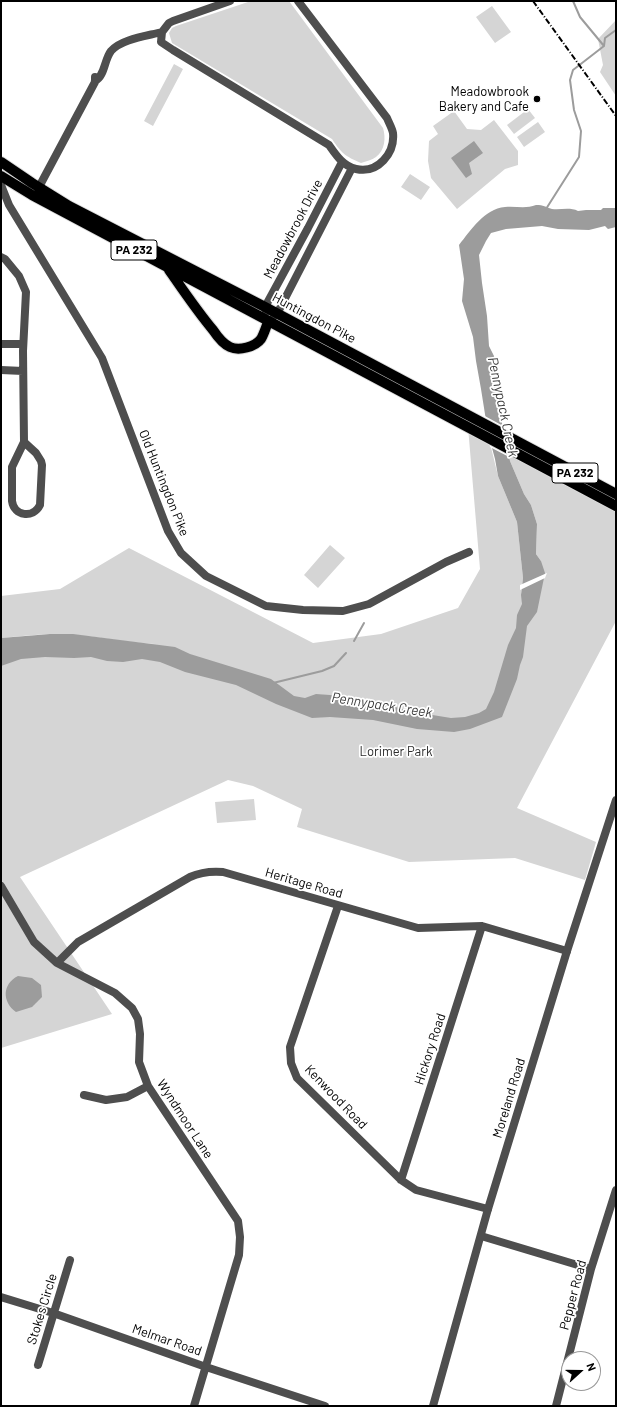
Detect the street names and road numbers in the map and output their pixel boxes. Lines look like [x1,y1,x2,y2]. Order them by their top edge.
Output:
street label: Meadowbrook Drive [260,177,326,281]
road number: PA 232 [111,240,157,260]
street label: Huntingdon Pike [270,289,358,347]
street label: Old Huntingdon Pike [136,428,192,538]
road number: PA 232 [552,463,598,483]
street label: Heritage Road [263,864,345,902]
street label: Hickory Road [411,1011,449,1087]
street label: Moreland Road [489,1056,529,1140]
street label: Kenwood Road [301,1062,371,1132]
street label: Wyndmoor Lane [154,1076,216,1162]
street label: Pepper Road [556,1258,590,1332]
street label: Stokes Circle [24,1271,60,1347]
street label: Melmar Road [130,1321,204,1359]

